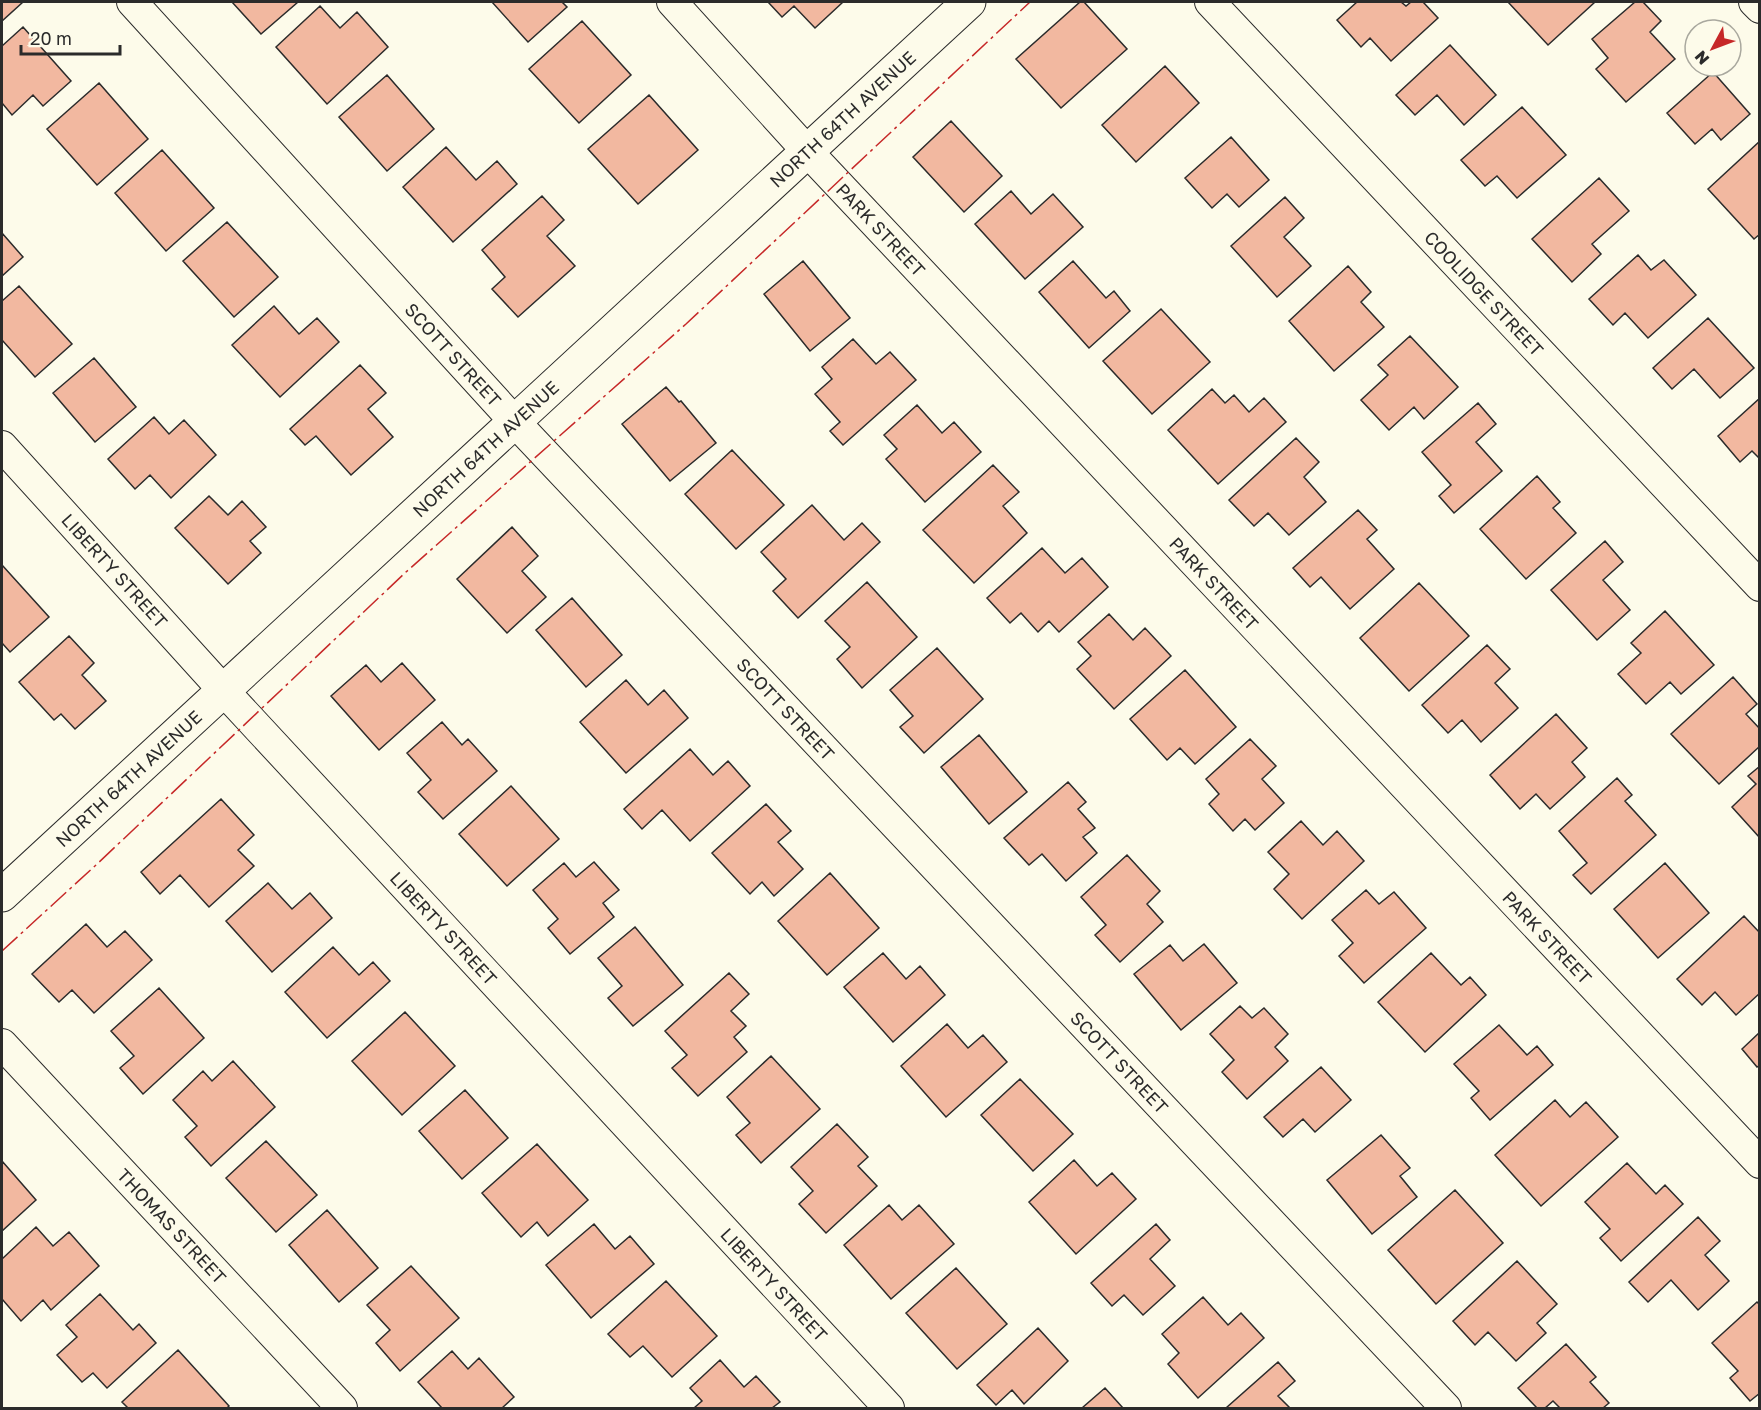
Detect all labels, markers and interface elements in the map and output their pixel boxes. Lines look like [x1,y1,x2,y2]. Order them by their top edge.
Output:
scale bar [21,18,120,56]
north arrow [1683,18,1743,78]
text: 20 m [30,27,72,49]
street label: NORTH 64TH AVENUE [765,46,920,192]
text: N [1690,47,1713,69]
street label: PARK STREET [832,178,930,281]
street label: COOLIDGE STREET [1420,226,1548,360]
street label: SCOTT STREET [401,298,506,411]
street label: NORTH 64TH AVENUE [408,376,563,521]
street label: LIBERTY STREET [57,509,172,632]
street label: PARK STREET [1165,532,1263,635]
street label: SCOTT STREET [732,653,839,765]
street label: NORTH 64TH AVENUE [51,705,206,851]
street label: LIBERTY STREET [386,867,502,989]
street label: PARK STREET [1498,886,1596,988]
street label: SCOTT STREET [1066,1007,1173,1118]
street label: THOMAS STREET [113,1164,231,1288]
street label: LIBERTY STREET [716,1223,832,1346]

